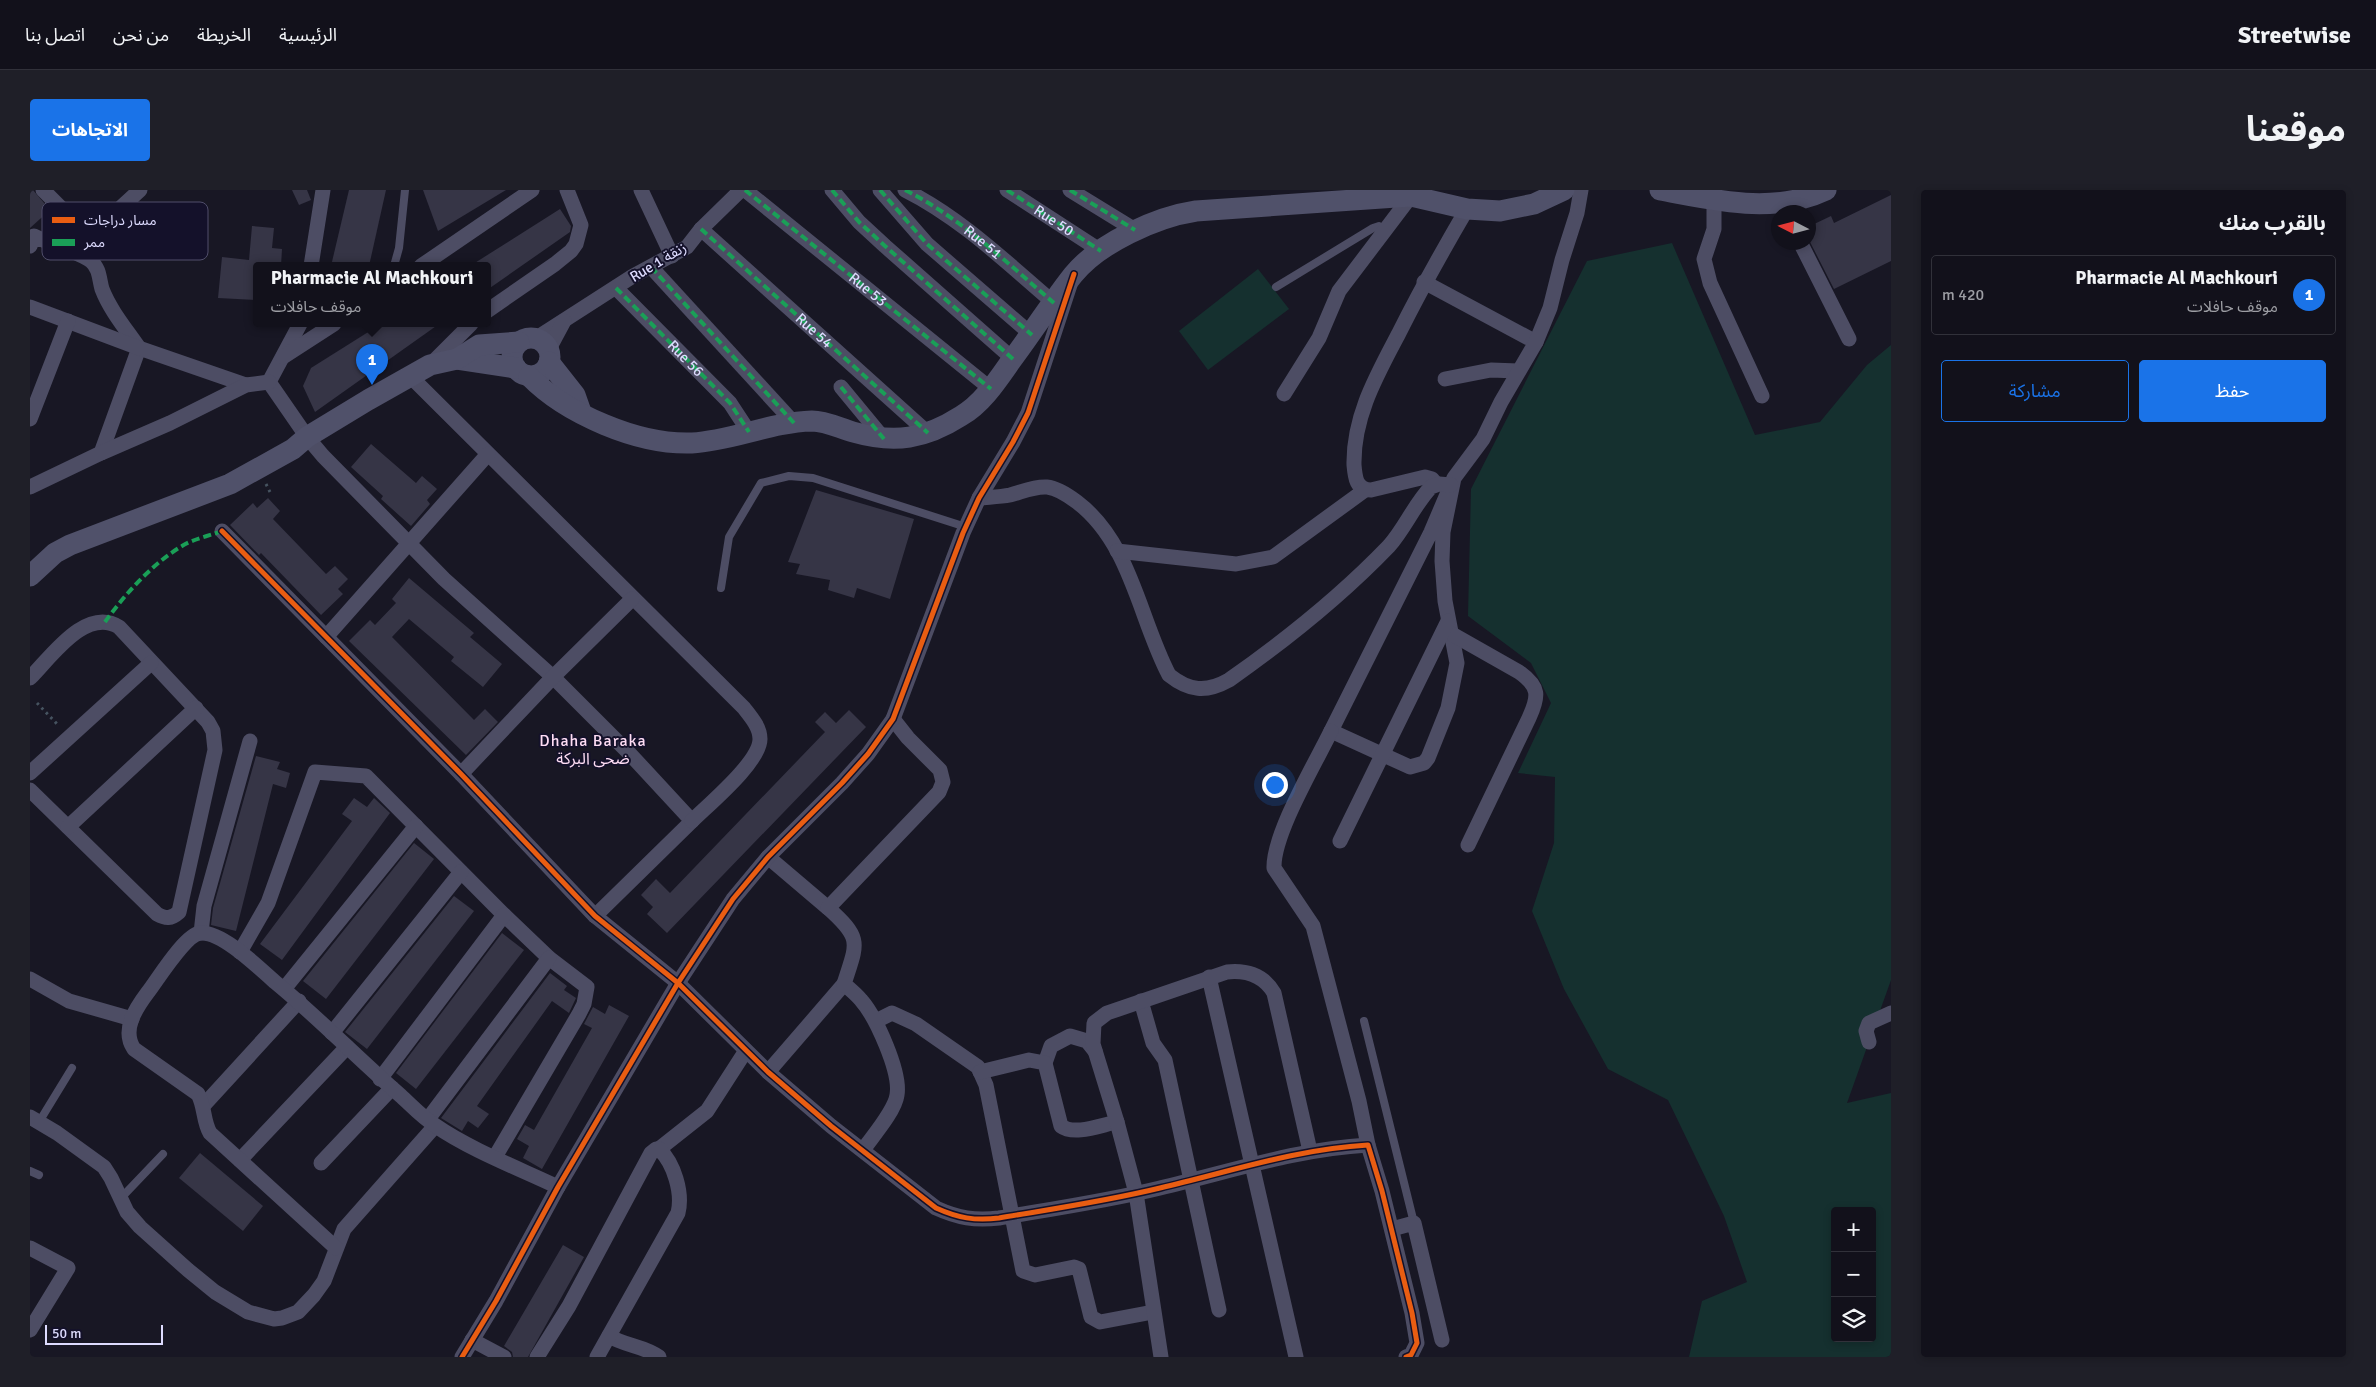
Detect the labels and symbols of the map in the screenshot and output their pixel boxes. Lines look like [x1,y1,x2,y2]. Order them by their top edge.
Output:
street label: Rue 50 [1031,201,1077,240]
legend [42,202,208,260]
north arrow [1771,205,1816,250]
text: مسار دراجات [84,212,157,229]
street label: Rue 51 [960,221,1006,263]
text: ممر [83,234,105,251]
street label: Rue 1 زنقة [626,238,690,286]
street label: Rue 53 [845,269,891,310]
street label: Rue 54 [792,309,836,352]
street label: Rue 56 [664,336,708,380]
pin: 1 [356,344,388,385]
district label: Dhaha Baraka ضحى البركة [539,731,647,769]
your location [1262,772,1288,798]
scale bar [45,1322,162,1345]

